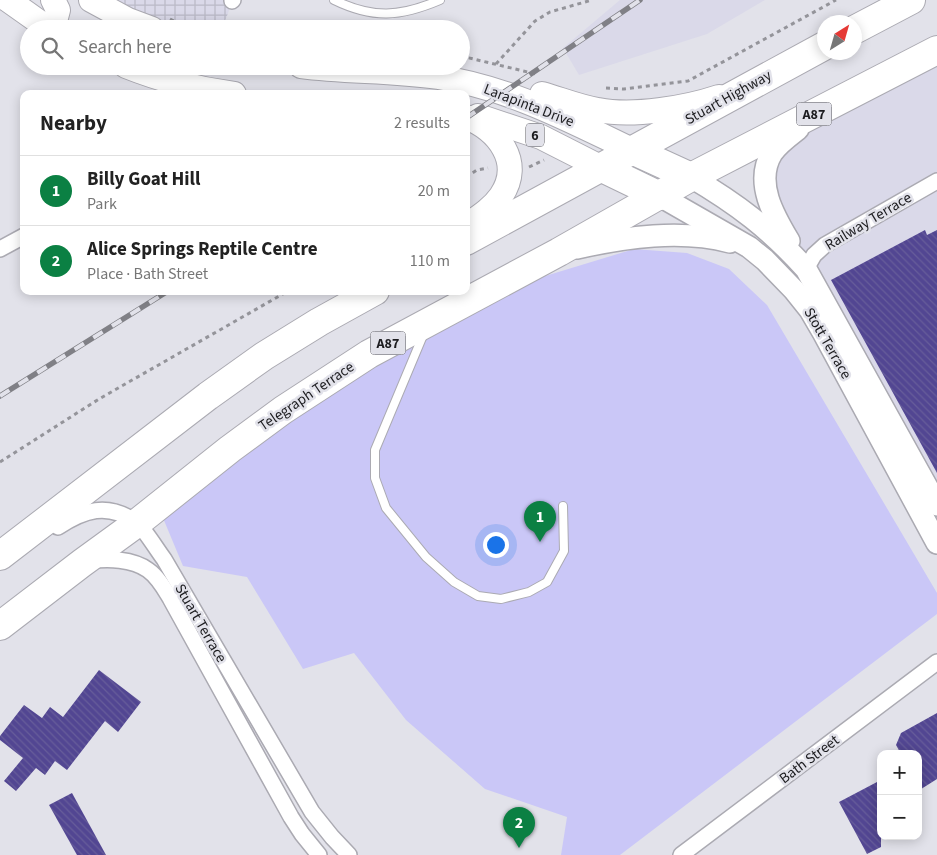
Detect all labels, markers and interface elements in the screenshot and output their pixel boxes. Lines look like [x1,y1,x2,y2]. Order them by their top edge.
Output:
north arrow [817,15,862,60]
search box [20,20,470,75]
icon: search [38,34,66,62]
text: Search here [78,34,172,61]
street label: Stuart Highway [681,65,775,130]
street label: Larapinta Drive [481,79,577,132]
road number: A87 [796,102,832,126]
text: Nearby [40,108,107,138]
text: 2 results [394,112,450,134]
road number: 6 [526,124,544,146]
text: Billy Goat Hill [87,166,200,193]
text: 1 [52,180,60,202]
text: 20 m [418,180,450,202]
street label: Railway Terrace [821,187,916,256]
text: Park [87,193,117,215]
text: Alice Springs Reptile Centre [87,236,318,263]
text: 2 [52,250,60,272]
text: 110 m [410,250,450,272]
text: Place · Bath Street [87,263,208,285]
street label: Stott Terrace [799,304,856,383]
road number: A87 [370,332,406,354]
street label: Telegraph Terrace [254,357,358,436]
pin: 1 [524,501,556,542]
your location [483,532,509,558]
street label: Stuart Terrace [170,580,232,667]
street label: Bath Street [775,730,844,789]
map controls [877,750,922,840]
button: + [877,750,922,795]
button: − [877,795,922,840]
pin: 2 [503,807,535,848]

